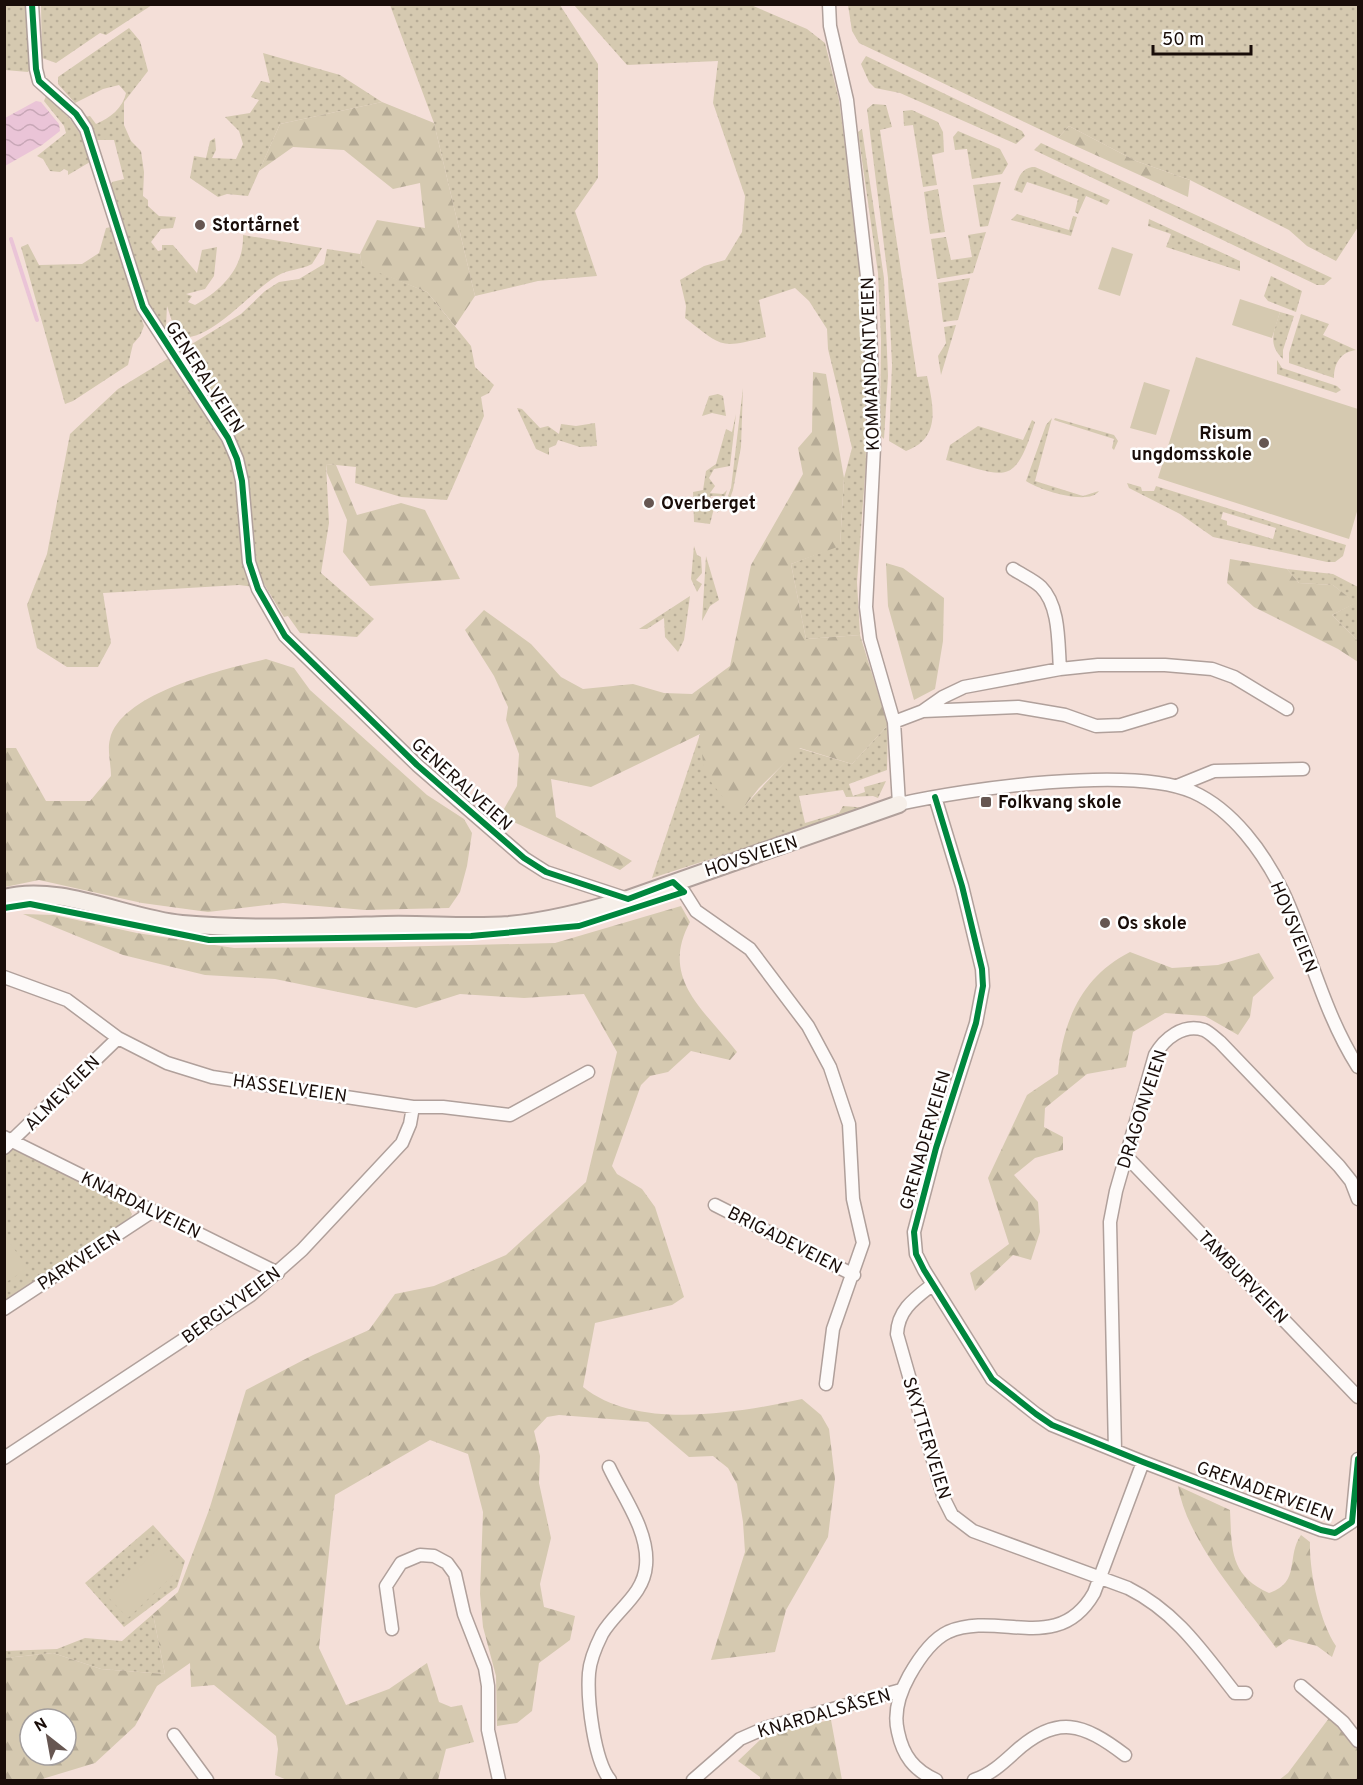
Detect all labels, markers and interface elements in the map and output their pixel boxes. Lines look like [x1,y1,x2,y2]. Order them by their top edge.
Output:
scale bar [1153,18,1250,56]
text: 50 m [1162,29,1204,52]
place label: Stortårnet [212,215,299,238]
marker: Stortårnet [193,218,207,232]
street label: KOMMANDANTVEIEN [857,277,886,451]
street label: GENERALVEIEN [159,318,248,438]
place label: Risum ungdomsskole [1131,423,1252,467]
marker: Risum ungdomsskole [1257,436,1271,450]
place label: Overberget [661,493,756,516]
marker: Overberget [642,496,656,510]
street label: GENERALVEIEN [405,734,517,837]
place label: Folkvang skole [998,792,1122,815]
marker: Folkvang skole [979,795,993,809]
street label: HOVSVEIEN [702,832,801,883]
street label: HOVSVEIEN [1264,878,1321,977]
place label: Os skole [1117,913,1187,936]
marker: Os skole [1098,916,1112,930]
street label: DRAGONVEIEN [1113,1047,1173,1172]
street label: ALMEVEIEN [21,1052,106,1137]
street label: GRENADERVEIEN [896,1068,957,1213]
street label: HASSELVEIEN [231,1070,348,1109]
street label: KNARDALVEIEN [77,1167,204,1245]
street label: BRIGADEVEIEN [723,1203,846,1280]
street label: PARKVEIEN [34,1226,126,1297]
street label: TAMBURVEIEN [1192,1227,1292,1329]
street label: BERGLYVEIEN [178,1263,286,1350]
street label: SKYTTERVEIEN [896,1374,955,1502]
street label: GRENADERVEIEN [1193,1457,1336,1528]
street label: KNARDALSÅSEN [755,1684,894,1744]
north arrow [18,1707,78,1767]
text: N [31,1714,51,1737]

